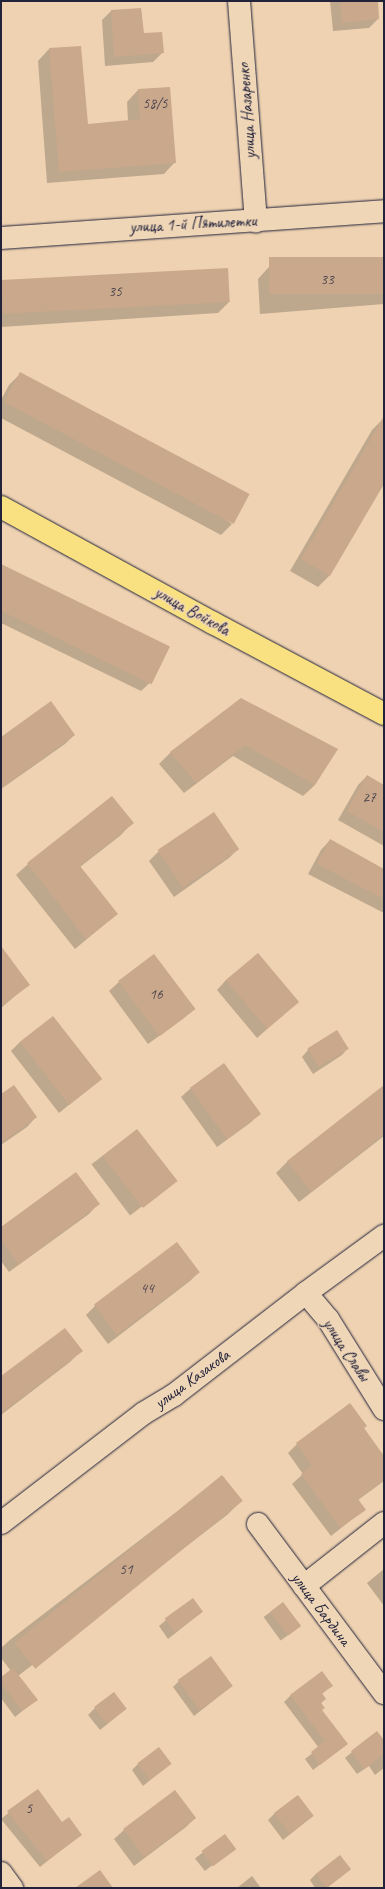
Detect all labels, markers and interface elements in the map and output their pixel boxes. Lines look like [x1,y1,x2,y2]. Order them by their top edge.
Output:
street label: улица Назаренко [233,62,261,160]
house number: 58/5 [142,95,168,113]
street label: улица 1-й Пятилетки [129,210,257,238]
house number: 33 [320,271,334,289]
house number: 35 [108,283,122,301]
street label: улица Войкова [151,582,233,640]
house number: 27 [362,789,376,807]
house number: 16 [149,986,163,1004]
house number: 44 [140,1280,154,1298]
street label: улица Славы [318,1314,374,1386]
street label: улица Казакова [150,1345,234,1413]
house number: 51 [119,1561,133,1579]
street label: улица Бардина [287,1568,355,1650]
house number: 5 [26,1800,32,1818]

